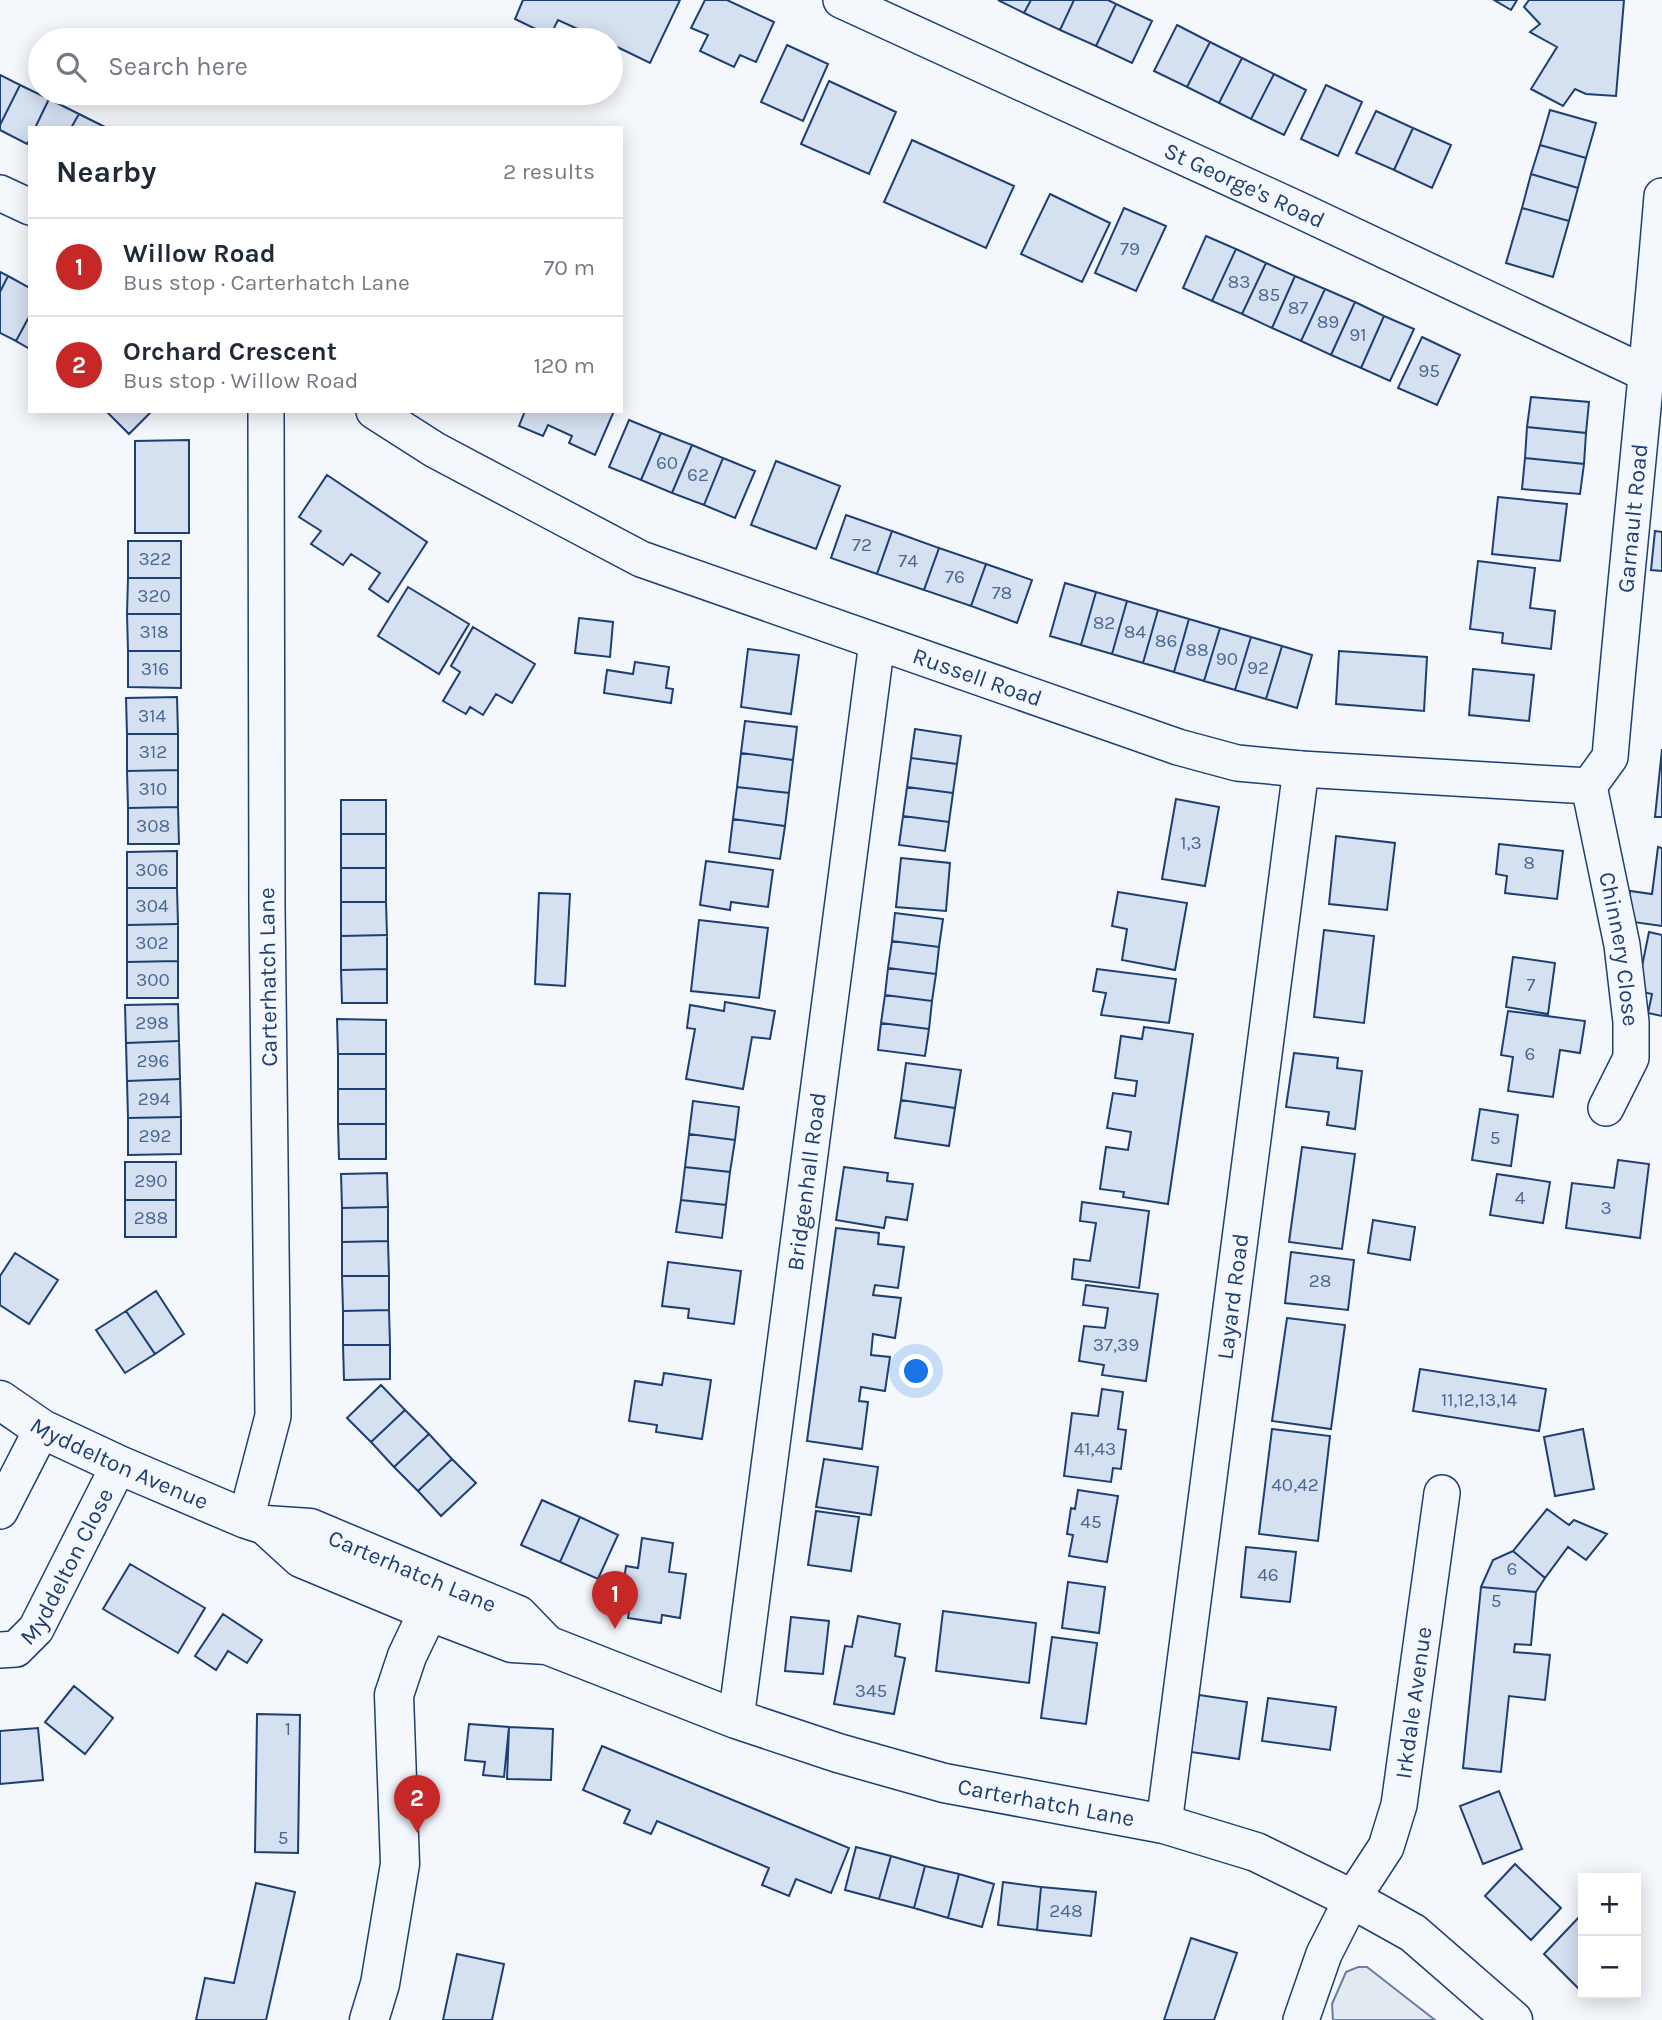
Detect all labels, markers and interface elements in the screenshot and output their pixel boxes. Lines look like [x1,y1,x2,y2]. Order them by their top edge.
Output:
search box [28,28,623,105]
icon: search [52,48,90,86]
text: Search here [108,51,248,82]
street label: St George's Road [1160,137,1329,234]
text: Nearby [56,154,156,190]
text: 2 results [503,158,595,185]
text: Willow Road [123,238,276,269]
house number: 79 [1120,238,1140,260]
text: 1 [75,254,83,281]
text: 70 m [544,254,595,281]
text: Bus stop · Carterhatch Lane [123,269,410,296]
house number: 83 [1228,271,1250,293]
house number: 85 [1258,284,1280,306]
house number: 87 [1288,297,1308,319]
house number: 89 [1317,311,1339,333]
house number: 91 [1349,324,1367,346]
text: Orchard Crescent [123,336,337,367]
text: 2 [72,352,86,379]
text: 120 m [533,352,595,379]
house number: 95 [1418,360,1440,382]
text: Bus stop · Willow Road [123,367,358,394]
street label: Garnault Road [1612,442,1653,594]
house number: 60 [656,452,678,474]
house number: 62 [687,464,709,486]
house number: 72 [852,534,872,556]
house number: 322 [138,548,172,570]
house number: 74 [898,550,918,572]
house number: 76 [945,566,965,588]
house number: 78 [992,582,1012,604]
house number: 320 [137,585,171,607]
house number: 82 [1093,612,1115,634]
house number: 318 [139,621,169,643]
house number: 84 [1124,621,1147,643]
house number: 86 [1155,630,1177,652]
house number: 88 [1185,639,1209,661]
street label: Russell Road [909,642,1046,712]
house number: 90 [1216,648,1238,670]
house number: 92 [1247,657,1269,679]
house number: 316 [141,658,169,680]
house number: 314 [138,705,166,727]
house number: 312 [139,741,167,763]
house number: 310 [139,778,167,800]
house number: 308 [136,815,170,837]
house number: 1,3 [1180,832,1202,854]
house number: 8 [1523,852,1535,874]
house number: 306 [135,859,169,881]
street label: Chinnery Close [1594,869,1645,1028]
street label: Carterhatch Lane [253,887,283,1067]
house number: 304 [135,895,169,917]
house number: 302 [135,932,169,954]
house number: 300 [136,969,170,991]
house number: 7 [1527,974,1536,996]
house number: 298 [135,1012,169,1034]
house number: 6 [1525,1043,1535,1065]
house number: 296 [137,1050,169,1072]
house number: 294 [138,1088,171,1110]
street label: Bridgenhall Road [781,1091,831,1272]
house number: 292 [138,1125,172,1147]
house number: 5 [1490,1127,1500,1149]
house number: 290 [134,1170,168,1192]
house number: 4 [1515,1187,1526,1209]
house number: 3 [1600,1197,1612,1219]
house number: 288 [134,1207,168,1229]
street label: Layard Road [1211,1232,1254,1361]
house number: 28 [1309,1270,1331,1292]
house number: 37,39 [1093,1334,1139,1356]
your location [899,1354,933,1388]
house number: 11,12,13,14 [1441,1389,1517,1411]
street label: Myddelton Avenue [25,1412,213,1515]
house number: 41,43 [1074,1438,1116,1460]
house number: 40,42 [1271,1474,1319,1496]
street label: Myddelton Close [14,1483,119,1651]
house number: 45 [1080,1511,1102,1533]
street label: Carterhatch Lane [324,1524,500,1618]
house number: 6 [1507,1558,1517,1580]
house number: 46 [1257,1564,1279,1586]
pin: 1 [592,1571,638,1629]
house number: 5 [1491,1590,1501,1612]
street label: Irkdale Avenue [1389,1625,1437,1781]
house number: 345 [855,1680,887,1702]
house number: 1 [285,1718,291,1740]
street label: Carterhatch Lane [955,1772,1137,1832]
pin: 2 [394,1775,440,1833]
house number: 5 [278,1827,288,1849]
map controls [1578,1873,1641,1999]
button: + [1578,1873,1641,1936]
house number: 248 [1049,1900,1083,1922]
button: − [1578,1936,1641,1999]

